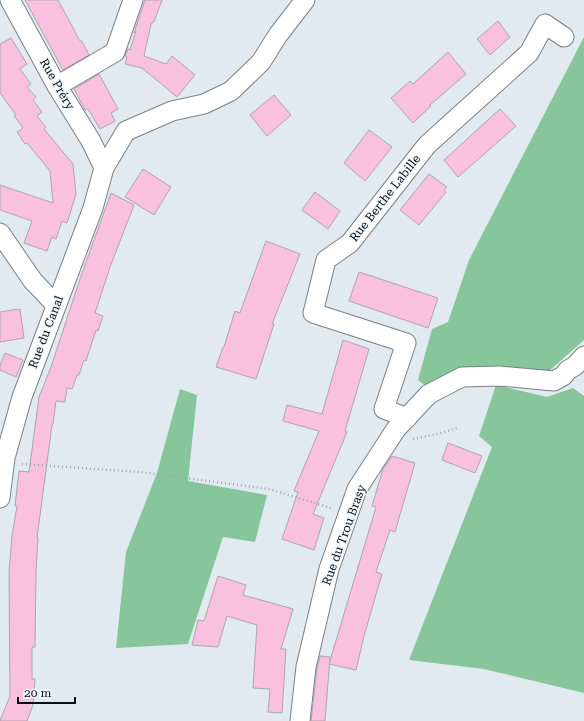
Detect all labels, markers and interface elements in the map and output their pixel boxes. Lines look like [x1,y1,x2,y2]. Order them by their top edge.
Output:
street label: Rue Préry [37,56,78,113]
street label: Rue Berthe Labille [347,151,424,244]
street label: Rue du Canal [26,294,66,370]
street label: Rue du Trou Brasy [319,482,369,587]
scale bar [18,679,75,705]
text: 20 m [24,686,51,700]

